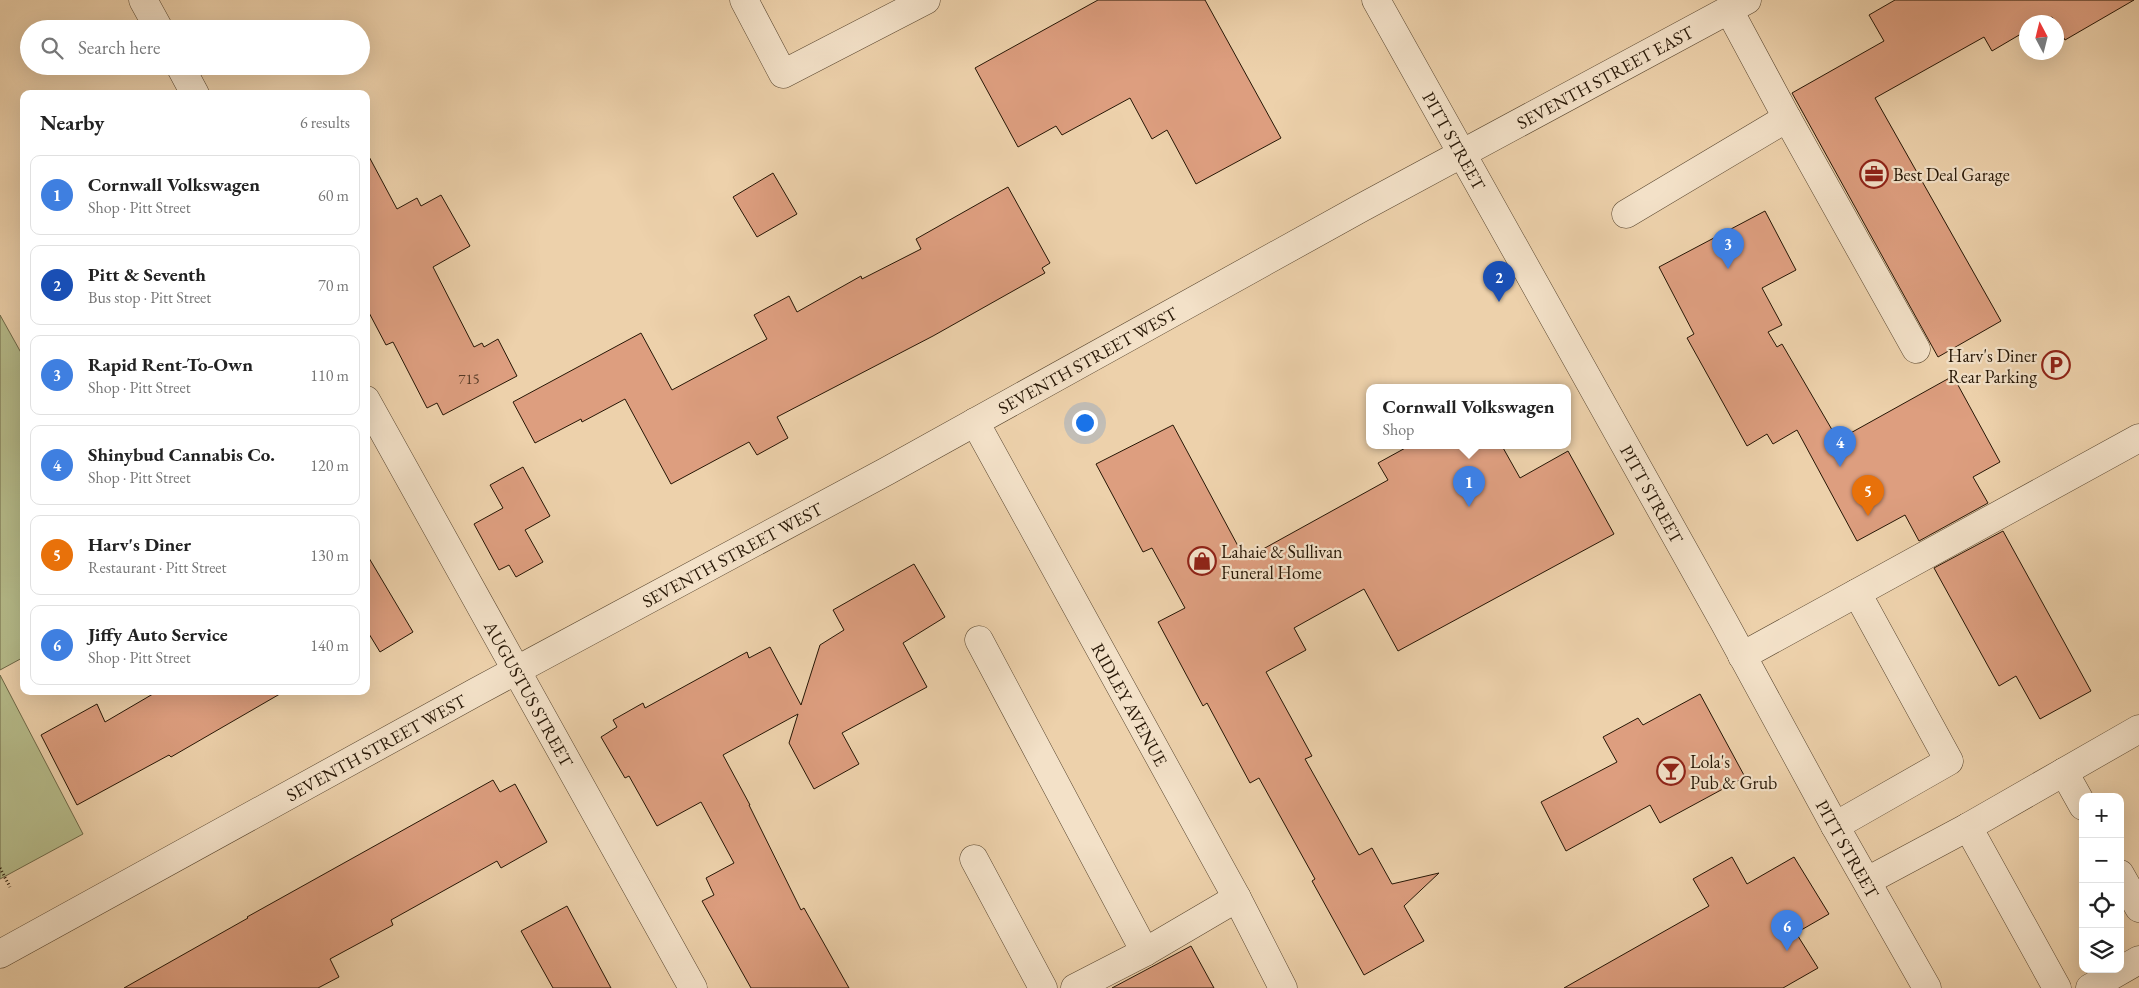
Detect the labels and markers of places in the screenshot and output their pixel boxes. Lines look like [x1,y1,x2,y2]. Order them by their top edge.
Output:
office icon: Best Deal Garage [1859,159,1889,189]
place label: Best Deal Garage [1893,163,2010,186]
pin: 3 [1712,228,1744,269]
pin: 2 [1483,261,1515,302]
place label: Harv's Diner Rear Parking [1948,344,2037,388]
parking icon: Harv's Diner Rear Parking [2041,350,2071,380]
pin: 4 [1824,426,1856,467]
pin: 1 [1453,466,1485,507]
pin: 5 [1852,475,1884,516]
place label: Lahaie & Sullivan Funeral Home [1221,540,1343,584]
shop icon: Lahaie & Sullivan Funeral Home [1187,546,1217,576]
place label: Lola's Pub & Grub [1690,750,1777,794]
bar icon: Lola's Pub & Grub [1656,756,1686,786]
pin: 6 [1771,910,1803,951]

